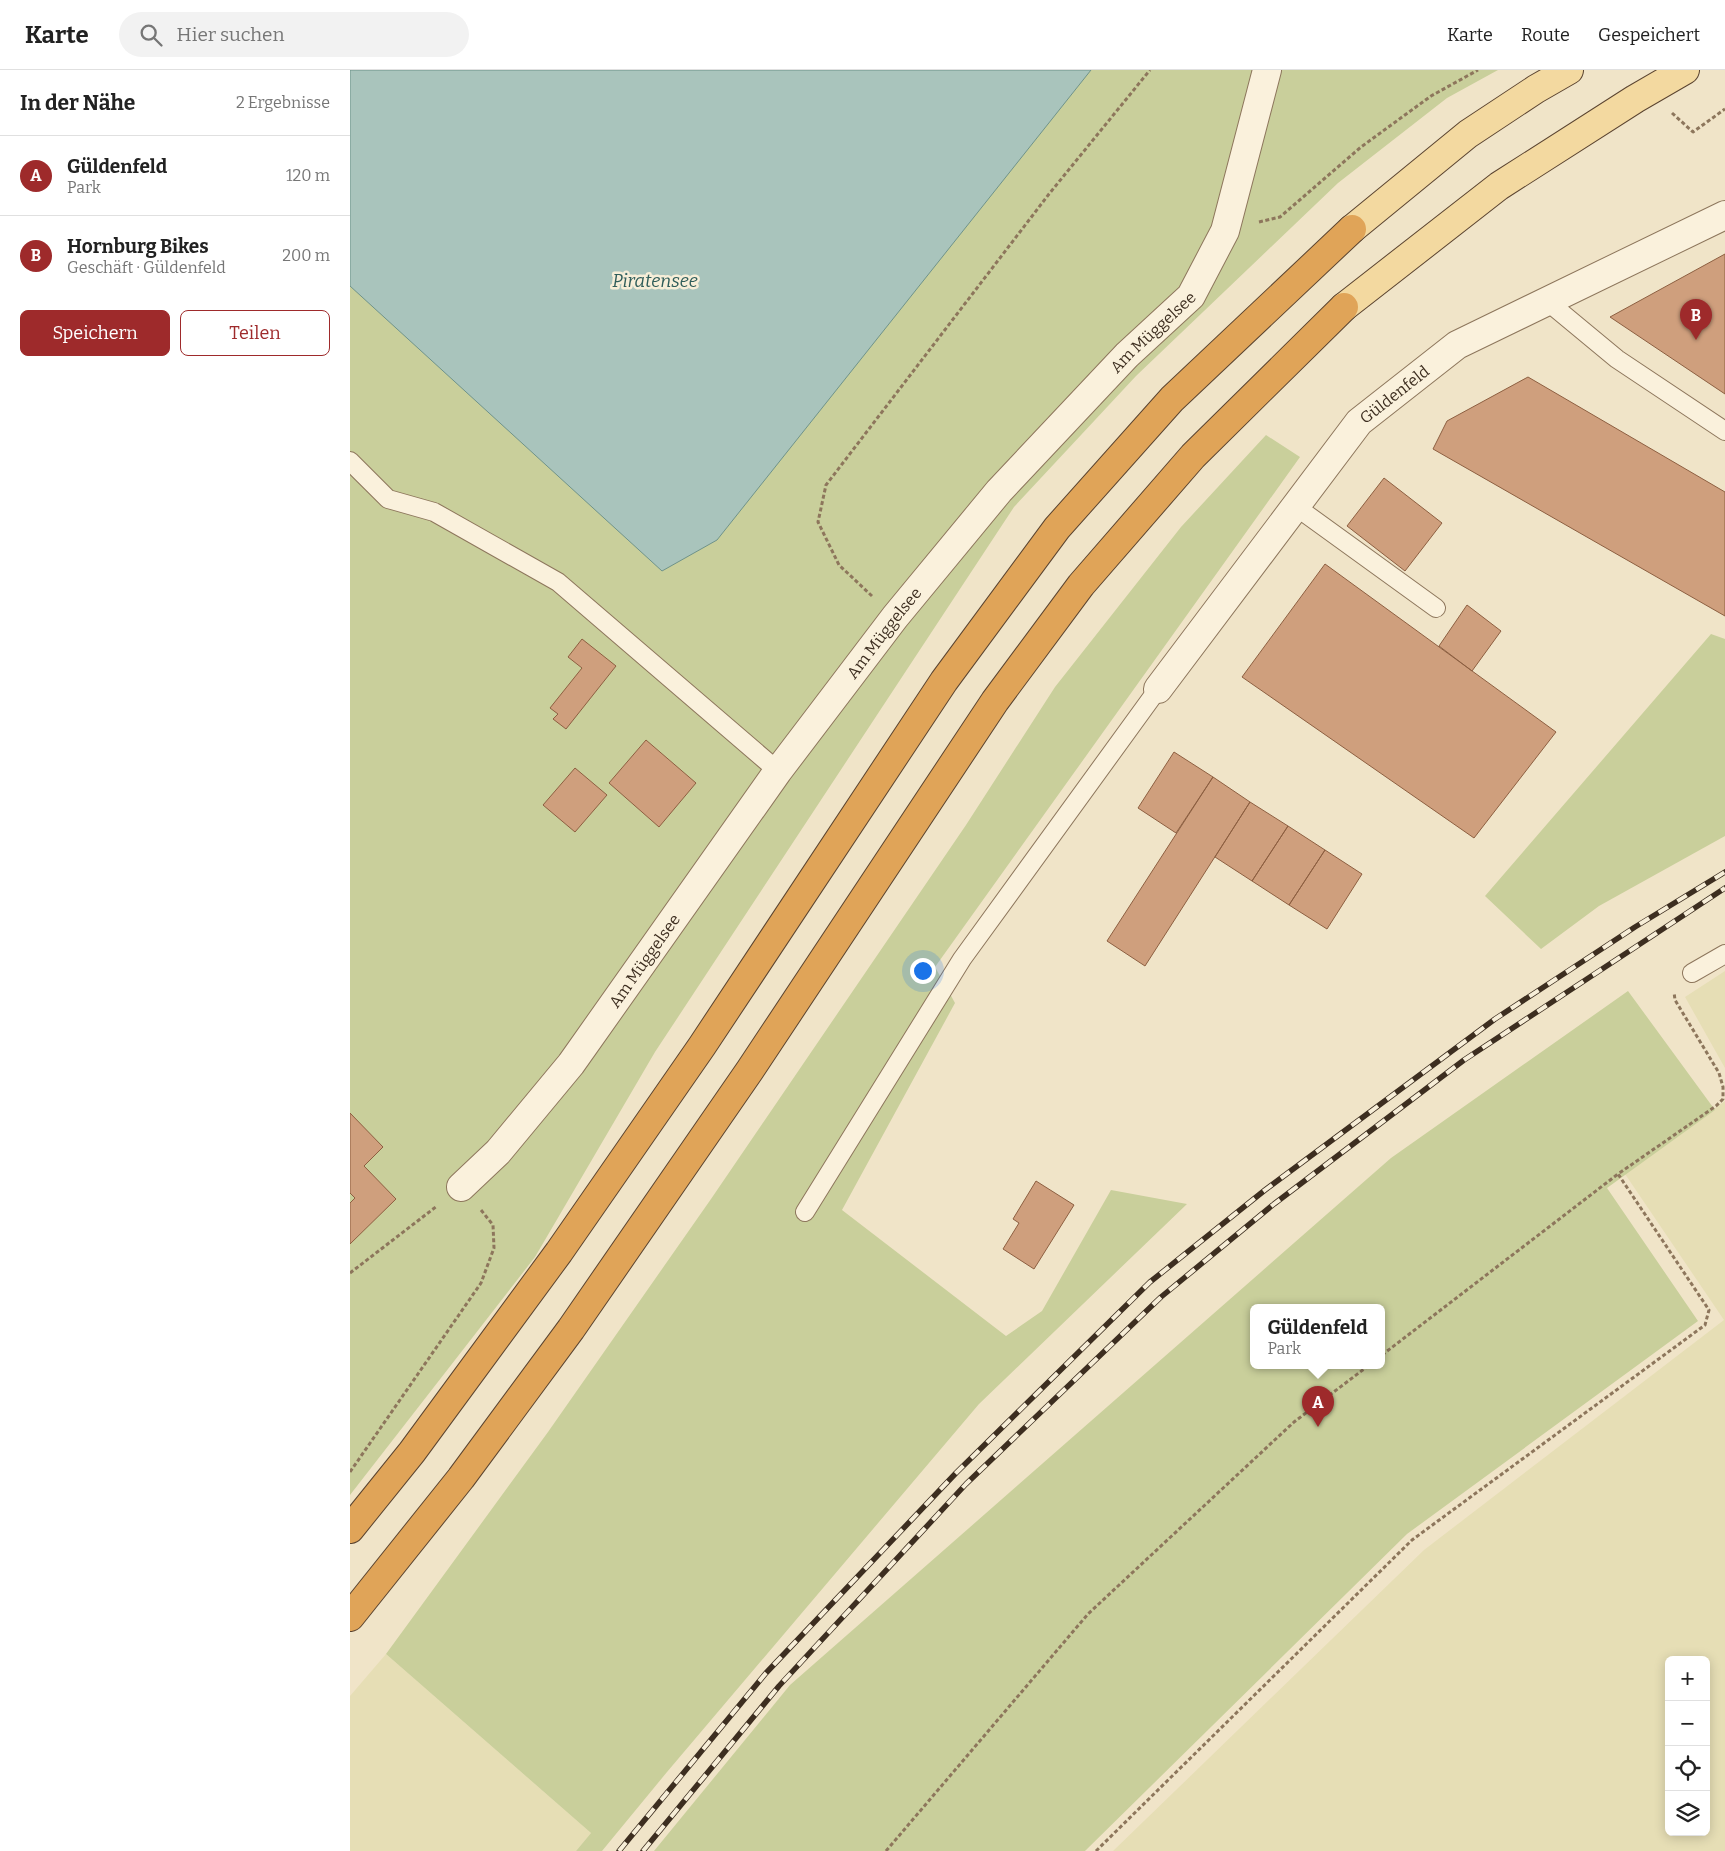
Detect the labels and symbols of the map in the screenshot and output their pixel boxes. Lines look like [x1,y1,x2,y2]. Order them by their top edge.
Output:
water label: Piratensee [612,270,698,292]
street label: Am Müggelsee [1106,287,1199,376]
pin: B [1680,299,1712,340]
street label: Güldenfeld [1356,361,1433,427]
street label: Am Müggelsee [842,583,925,682]
street label: Am Müggelsee [605,910,684,1011]
your location [910,958,936,984]
pin: A [1302,1386,1334,1427]

